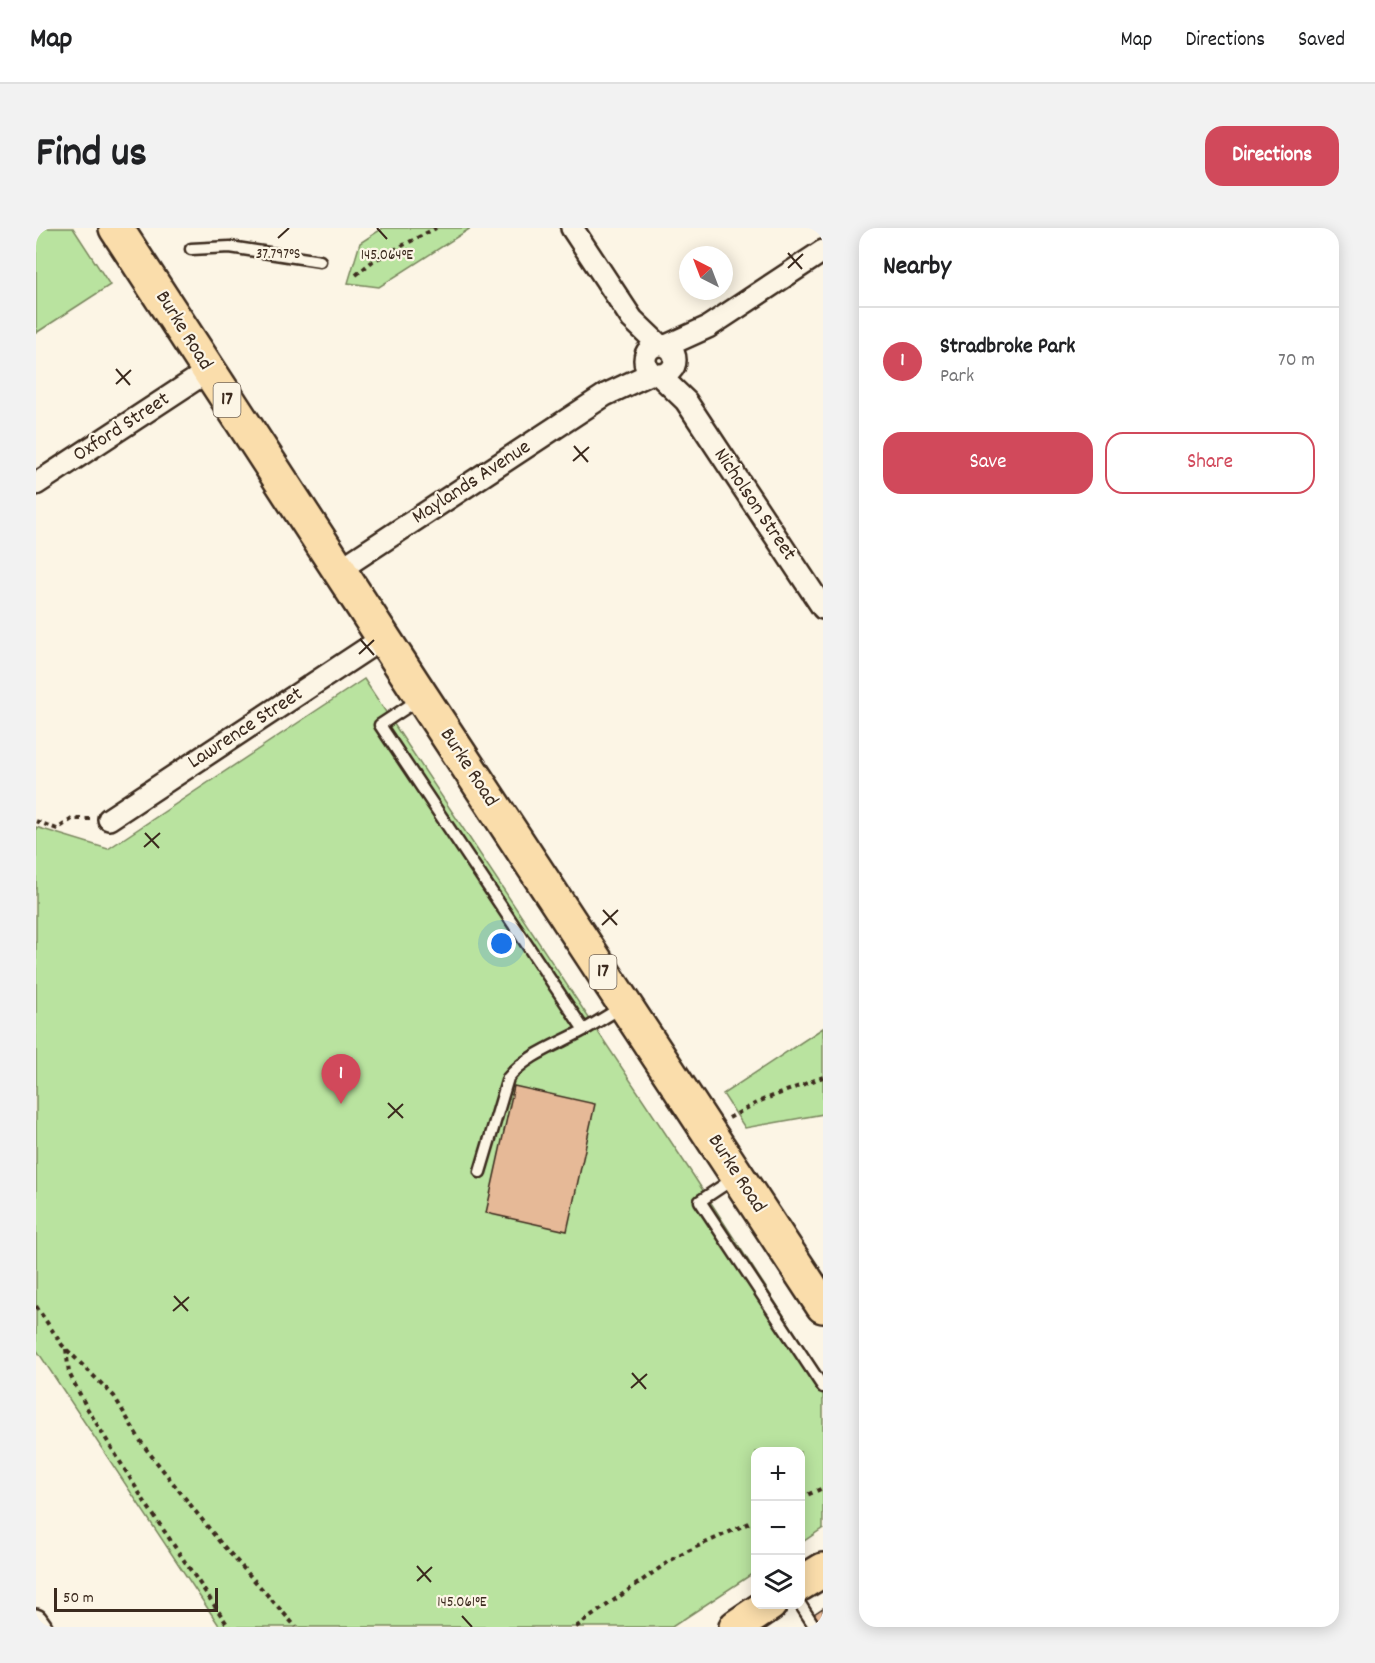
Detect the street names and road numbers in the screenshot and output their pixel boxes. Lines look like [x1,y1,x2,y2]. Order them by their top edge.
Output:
street label: Burke Road [147,285,219,377]
road number: 17 [214,383,240,417]
street label: Oxford Street [68,385,177,471]
street label: Maylands Avenue [407,433,537,533]
street label: Nicholson Street [705,443,803,568]
street label: Lawrence Street [182,680,310,778]
street label: Burke Road [431,723,505,813]
road number: 17 [590,955,616,989]
street label: Burke Road [699,1129,773,1219]

